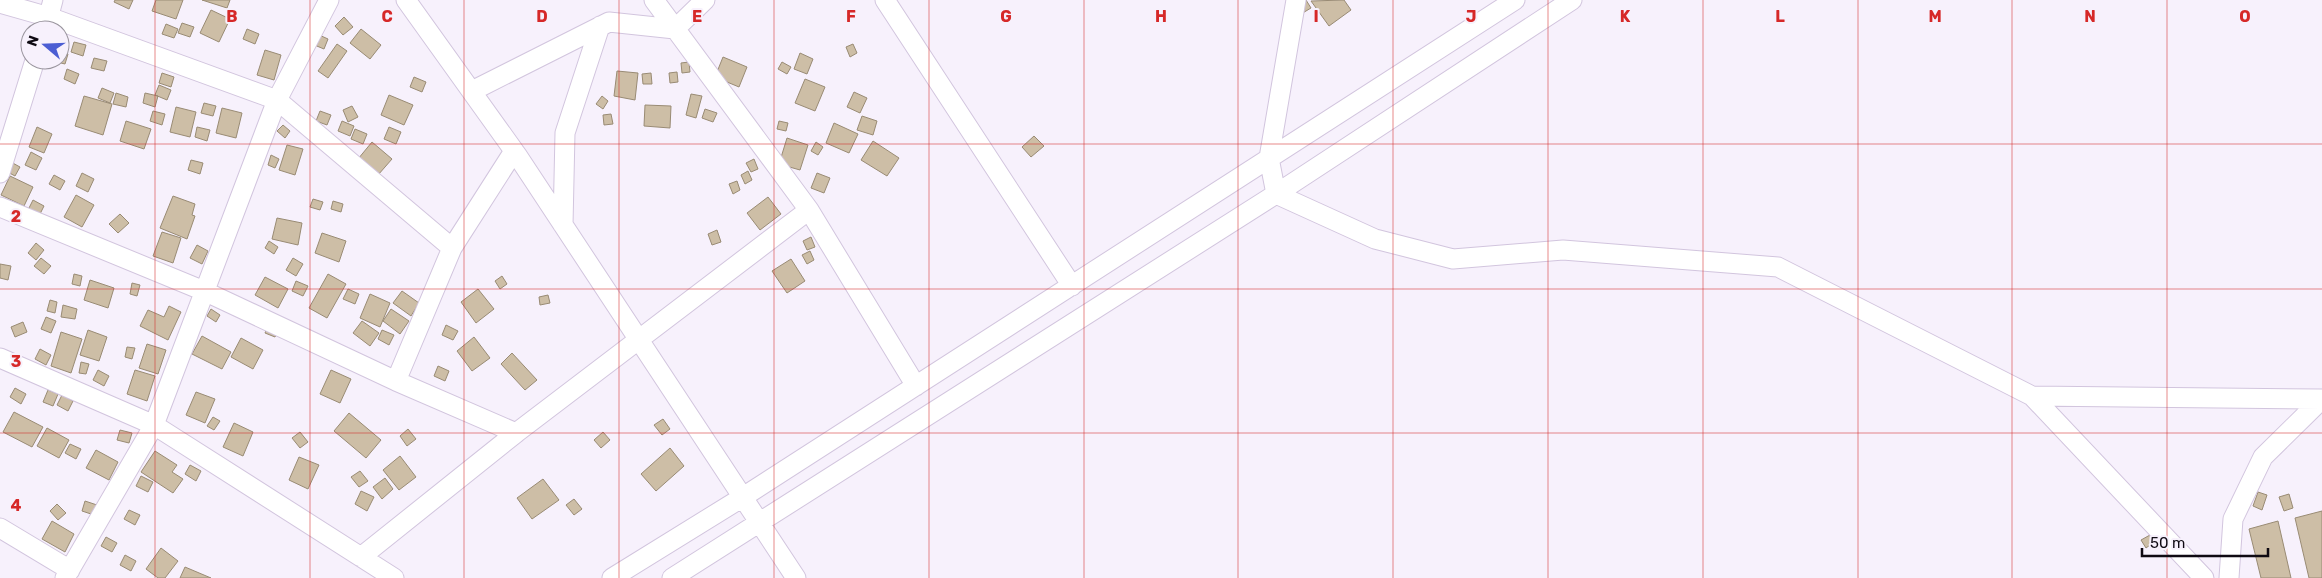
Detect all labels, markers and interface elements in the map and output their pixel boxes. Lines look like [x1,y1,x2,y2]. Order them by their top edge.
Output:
text: B [226,7,238,26]
text: C [381,7,393,26]
text: D [536,7,548,26]
text: E [692,7,702,26]
text: F [846,7,856,26]
text: G [1000,7,1012,26]
text: H [1155,7,1167,26]
text: I [1313,7,1319,26]
text: J [1466,7,1476,26]
text: K [1620,7,1631,26]
text: L [1775,7,1785,26]
text: M [1928,7,1942,26]
text: N [2084,7,2096,26]
text: O [2239,7,2251,26]
north arrow [20,20,70,70]
text: N [24,33,43,48]
text: 2 [11,207,21,226]
text: 3 [11,352,21,371]
text: 4 [11,496,22,515]
scale bar [2142,526,2268,558]
text: 50 m [2150,534,2185,552]

